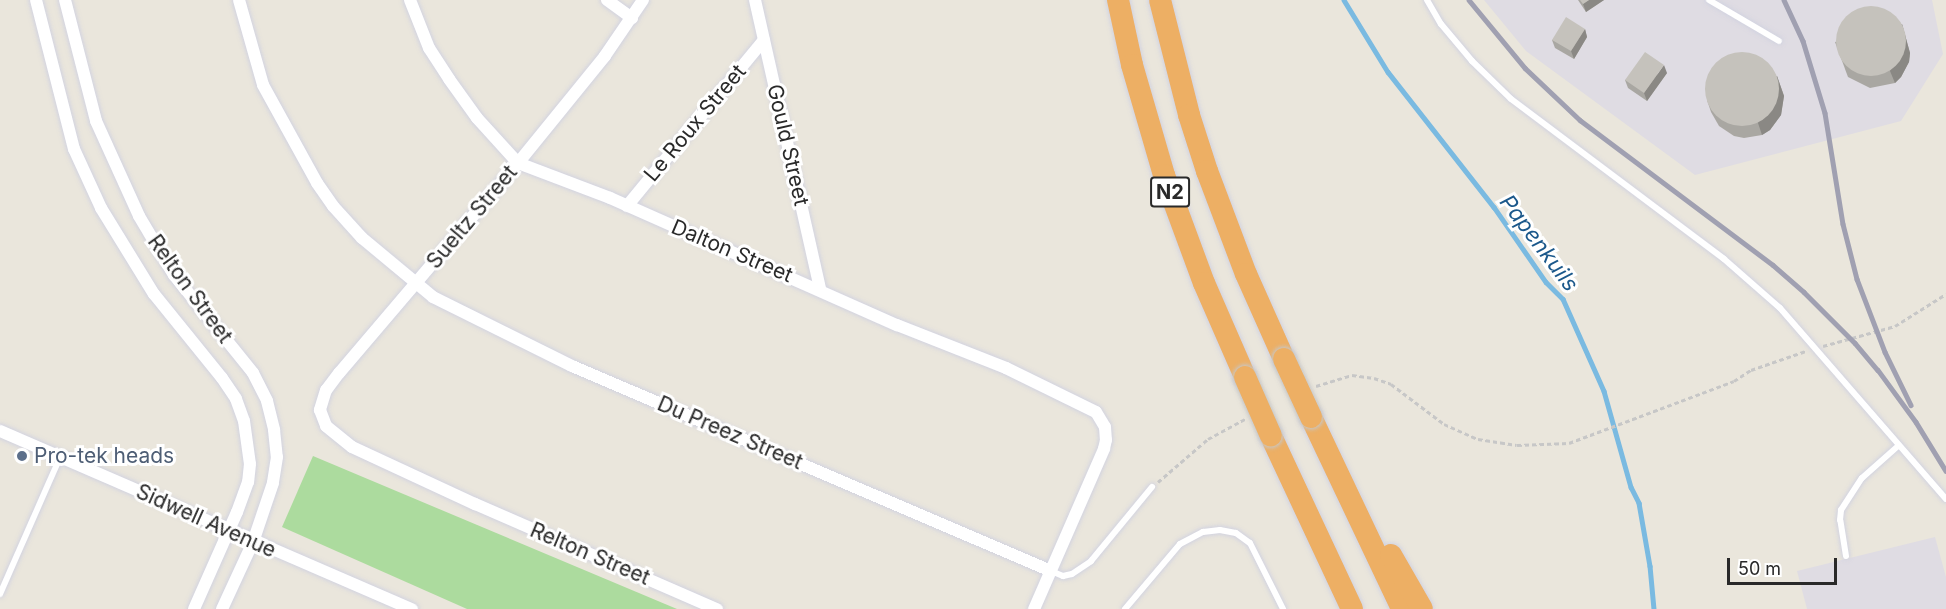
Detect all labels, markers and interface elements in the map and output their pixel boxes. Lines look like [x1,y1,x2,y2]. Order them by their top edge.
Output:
street label: Le Roux Street [639,59,751,187]
street label: Gould Street [762,82,814,208]
street label: Sueltz Street [421,160,523,274]
road number: N2 [1149,175,1191,209]
water label: Papenkuils [1494,190,1584,296]
street label: Dalton Street [668,214,796,288]
street label: Relton Street [142,230,238,348]
street label: Du Preez Street [654,391,806,475]
place label: Pro-tek heads [34,443,174,469]
marker: Pro-tek heads [15,449,29,463]
street label: Sidwell Avenue [132,479,280,563]
street label: Relton Street [526,517,654,591]
scale bar [1730,546,1840,584]
text: 50 m [1738,558,1781,579]

